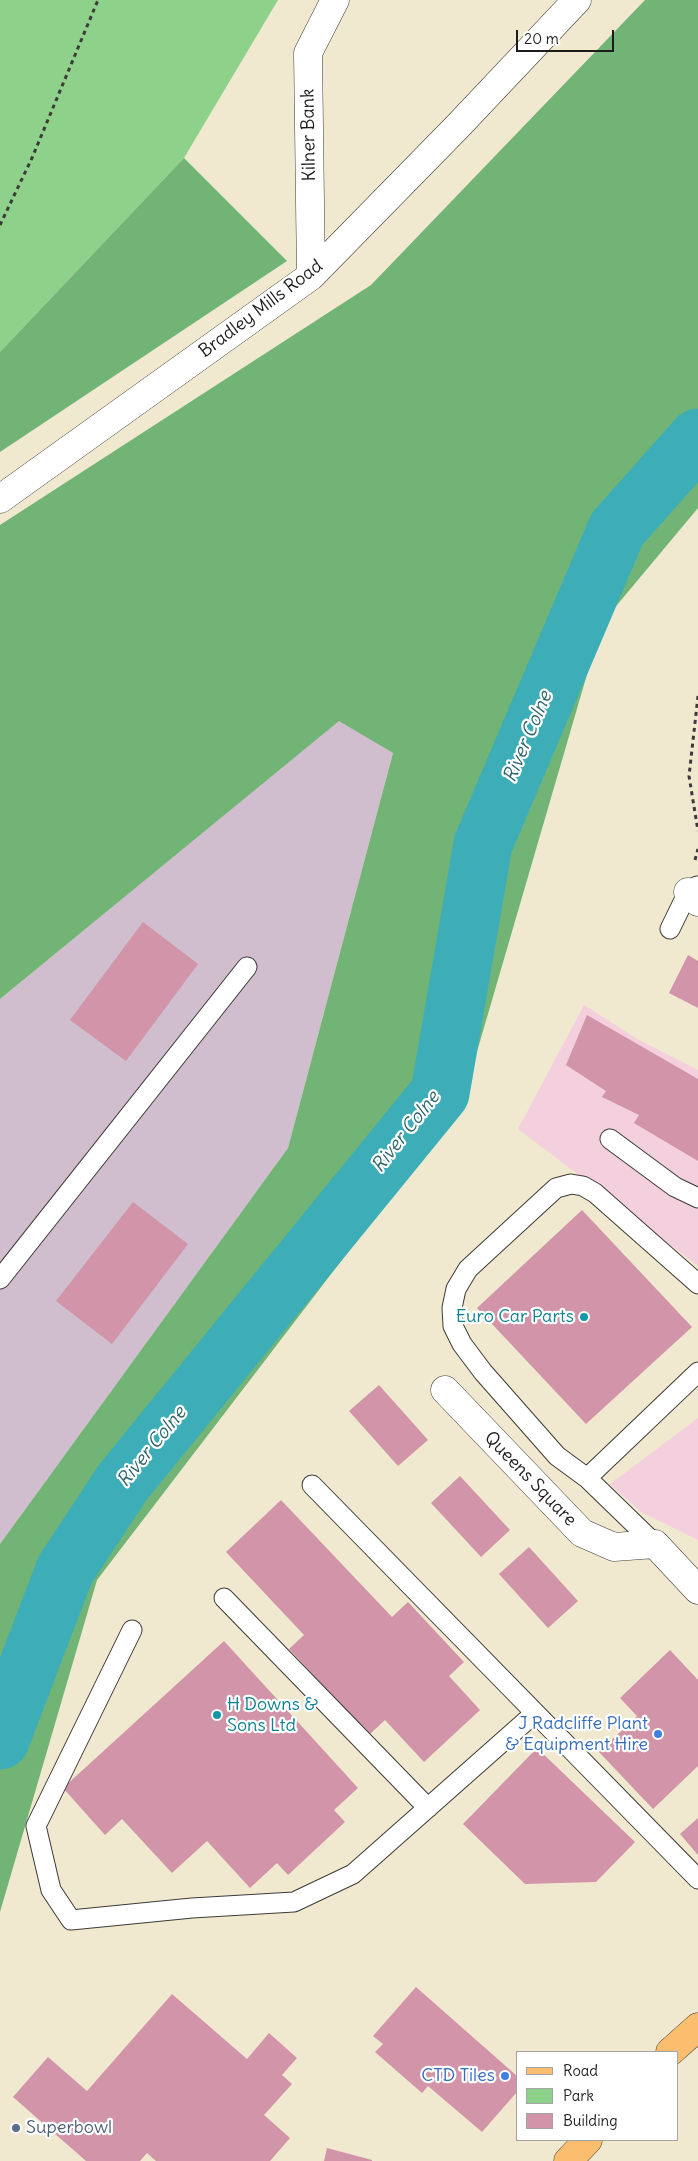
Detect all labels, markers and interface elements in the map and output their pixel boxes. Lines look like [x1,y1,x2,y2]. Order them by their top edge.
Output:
scale bar [518,20,616,52]
text: 20 m [524,29,559,48]
street label: Kilner Bank [297,89,321,181]
street label: Bradley Mills Road [195,255,327,363]
water label: River Colne [499,688,557,786]
water label: River Colne [367,1087,445,1177]
place label: Euro Car Parts [456,1306,574,1328]
marker: Euro Car Parts [578,1311,590,1323]
water label: River Colne [113,1402,191,1492]
street label: Queens Square [479,1427,581,1531]
place label: H Downs & Sons Ltd [227,1694,318,1736]
marker: H Downs & Sons Ltd [211,1709,223,1721]
place label: J Radcliffe Plant & Equipment Hire [505,1713,648,1756]
marker: J Radcliffe Plant & Equipment Hire [652,1728,664,1740]
legend [516,2051,678,2141]
text: Road [563,2061,598,2080]
place label: CTD Tiles [421,2065,495,2087]
marker: CTD Tiles [499,2070,511,2082]
text: Park [563,2086,594,2105]
text: Building [563,2111,618,2130]
place label: Superbowl [26,2117,112,2139]
marker: Superbowl [10,2122,22,2134]

